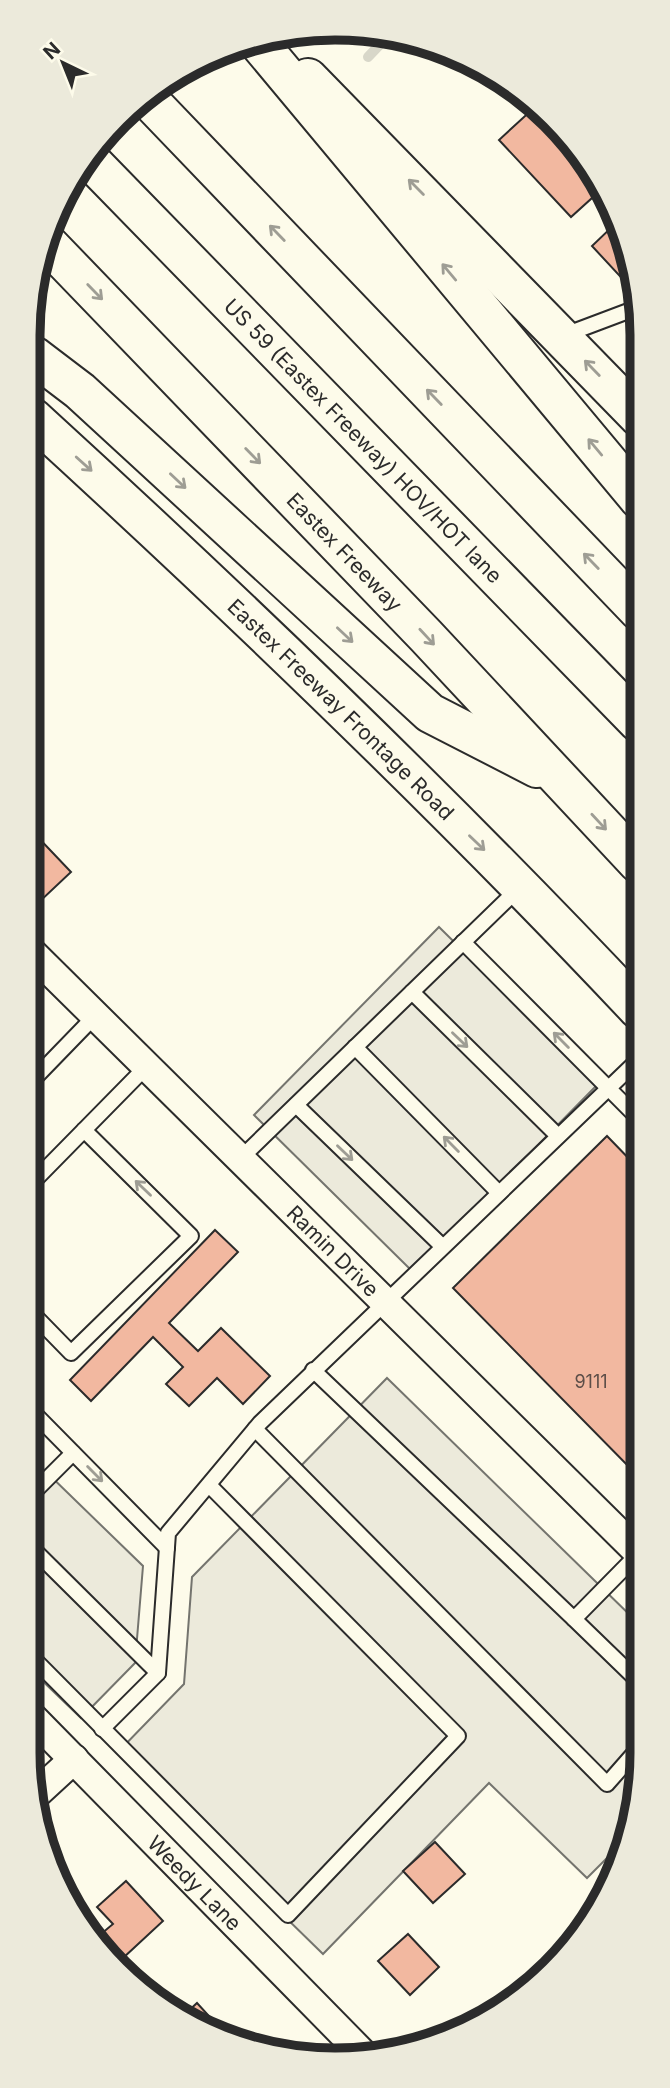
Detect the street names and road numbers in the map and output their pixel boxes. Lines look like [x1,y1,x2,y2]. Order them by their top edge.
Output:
street label: US 59 (Eastex Freeway) HOV/HOT lane [219,292,507,588]
street label: Eastex Freeway [281,486,407,616]
street label: Eastex Freeway Frontage Road [223,593,460,825]
street label: Ramin Drive [282,1200,384,1302]
street label: Weedy Lane [143,1830,247,1935]

